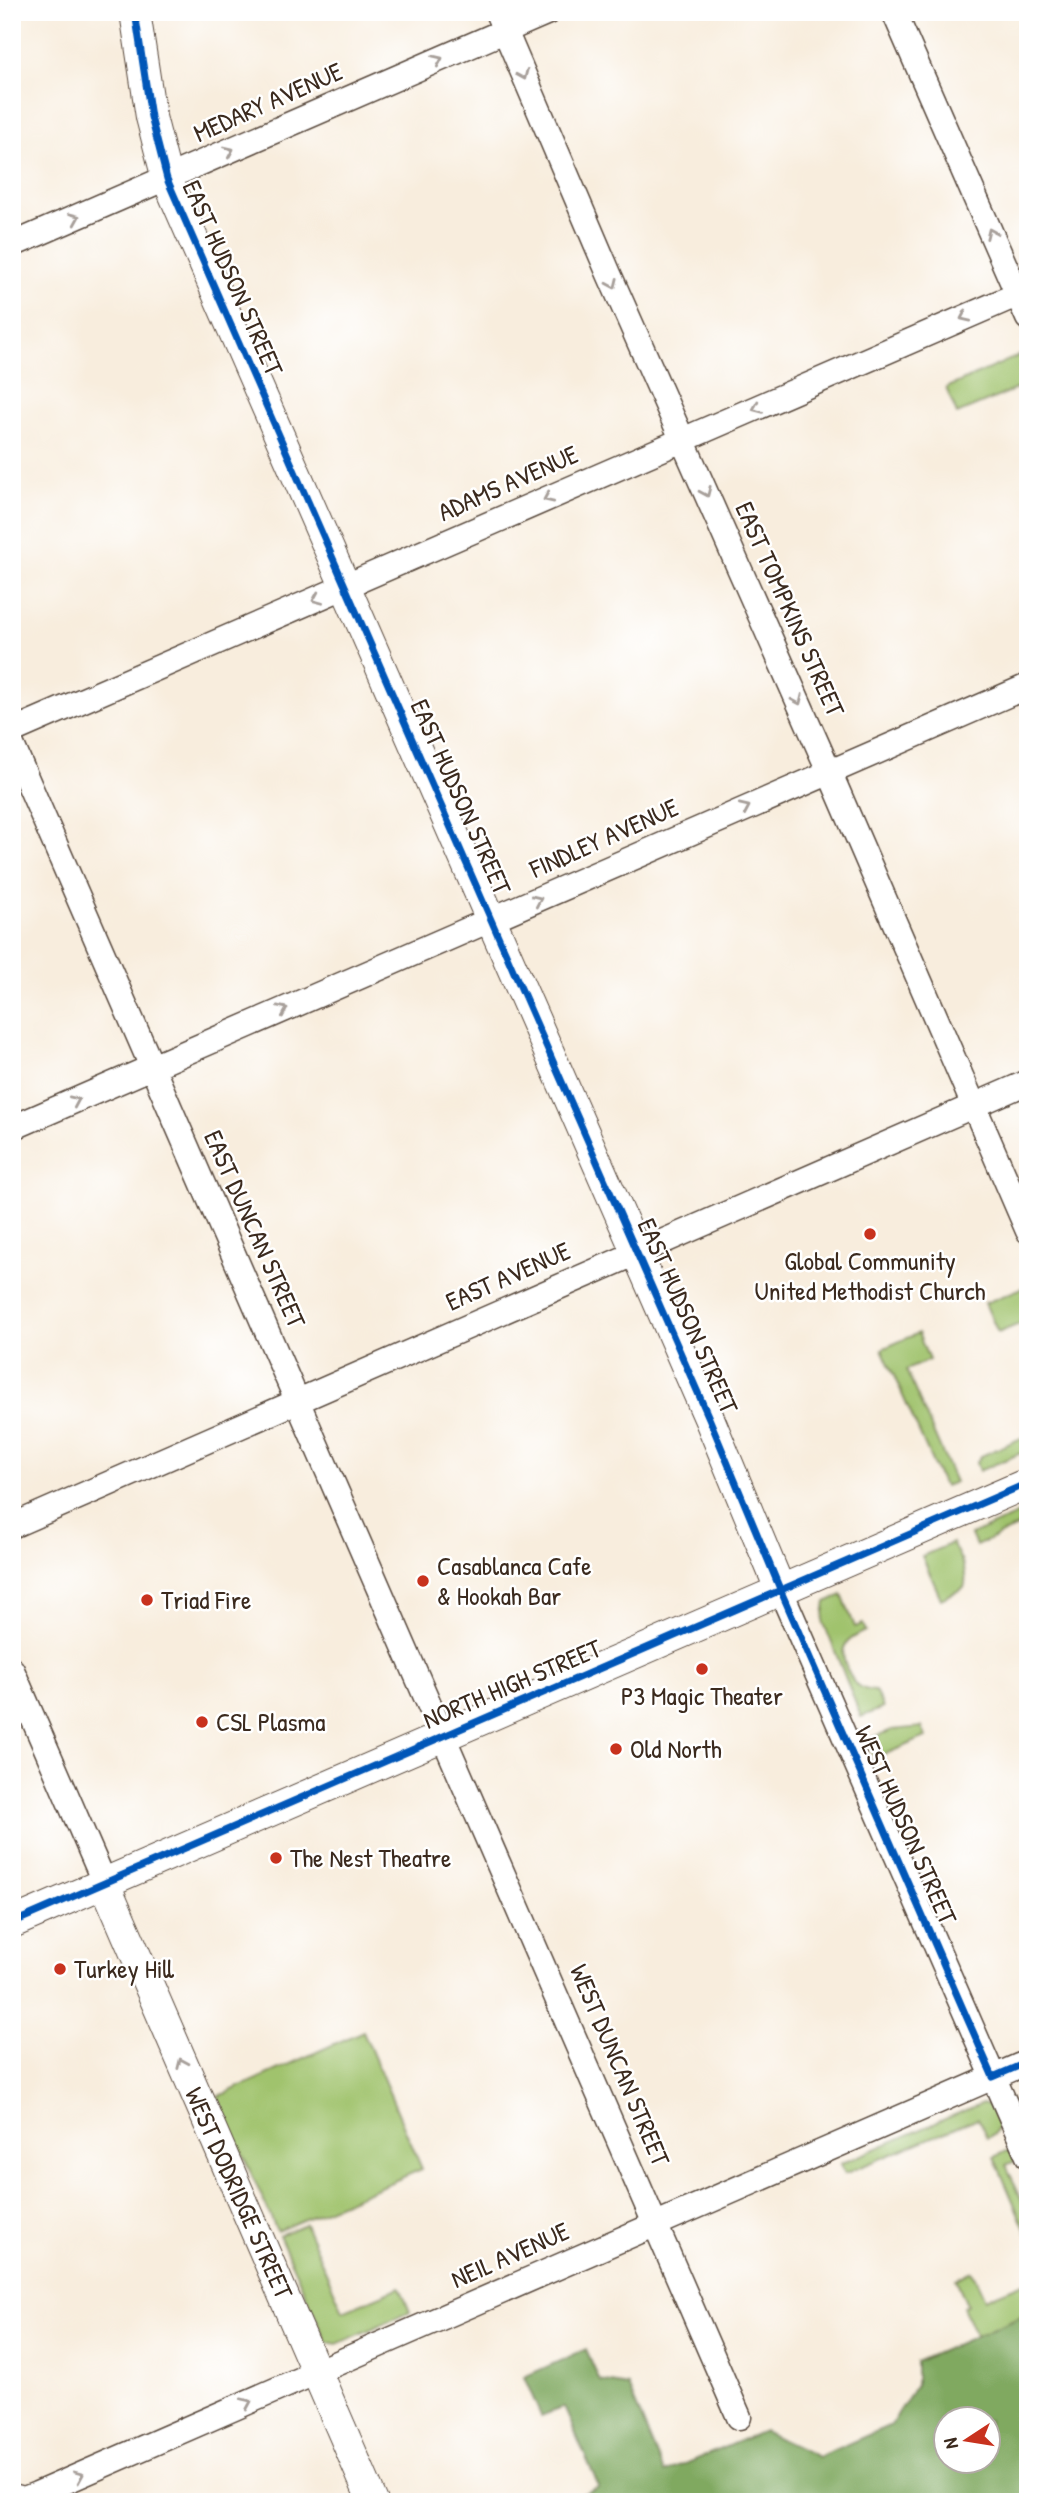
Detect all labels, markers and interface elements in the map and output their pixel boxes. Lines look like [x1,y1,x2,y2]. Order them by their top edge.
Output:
street label: MEDARY AVENUE [188,53,348,150]
one-way arrow [430,54,443,68]
one-way arrow [515,68,529,80]
one-way arrow [222,145,234,159]
street label: EAST HUDSON STREET [175,175,293,382]
one-way arrow [68,212,80,226]
one-way arrow [985,228,999,240]
one-way arrow [605,277,619,289]
one-way arrow [960,309,972,323]
one-way arrow [751,400,764,414]
street label: ADAMS AVENUE [432,436,584,529]
one-way arrow [698,485,712,497]
one-way arrow [543,490,555,504]
street label: EAST TOMPKINS STREET [727,496,854,722]
one-way arrow [311,591,324,605]
one-way arrow [790,693,804,705]
street label: EAST HUDSON STREET [403,694,521,901]
street label: FINDLEY AVENUE [523,789,684,886]
one-way arrow [738,802,750,816]
one-way arrow [530,894,542,908]
one-way arrow [276,1004,289,1018]
one-way arrow [68,1096,80,1110]
street label: EAST DUNCAN STREET [196,1125,315,1334]
street label: EAST HUDSON STREET [630,1213,748,1420]
marker: Global Community United Methodist Church [862,1226,878,1242]
street label: EAST AVENUE [440,1232,576,1319]
place label: Global Community United Methodist Church [755,1243,986,1308]
place label: Casablanca Cafe & Hookah Bar [437,1548,592,1613]
marker: Casablanca Cafe & Hookah Bar [415,1573,431,1589]
place label: Triad Fire [161,1582,251,1617]
marker: Triad Fire [139,1592,155,1608]
street label: NORTH HIGH STREET [417,1630,607,1737]
marker: P3 Magic Theater [694,1661,710,1677]
place label: P3 Magic Theater [621,1678,783,1713]
place label: CSL Plasma [216,1704,325,1739]
marker: CSL Plasma [194,1714,210,1730]
street label: WEST HUDSON STREET [847,1720,966,1930]
place label: Old North [630,1731,722,1766]
marker: Old North [608,1741,624,1757]
place label: The Nest Theatre [290,1840,451,1875]
marker: The Nest Theatre [268,1850,284,1866]
place label: Turkey Hill [74,1951,175,1986]
street label: WEST DUNCAN STREET [562,1959,679,2172]
marker: Turkey Hill [52,1961,68,1977]
one-way arrow [177,2058,191,2070]
street label: WEST DODRIDGE STREET [177,2082,302,2305]
street label: NEIL AVENUE [445,2213,575,2296]
one-way arrow [240,2397,253,2411]
north arrow [932,2406,1002,2476]
text: N [937,2436,964,2451]
one-way arrow [73,2470,85,2484]

